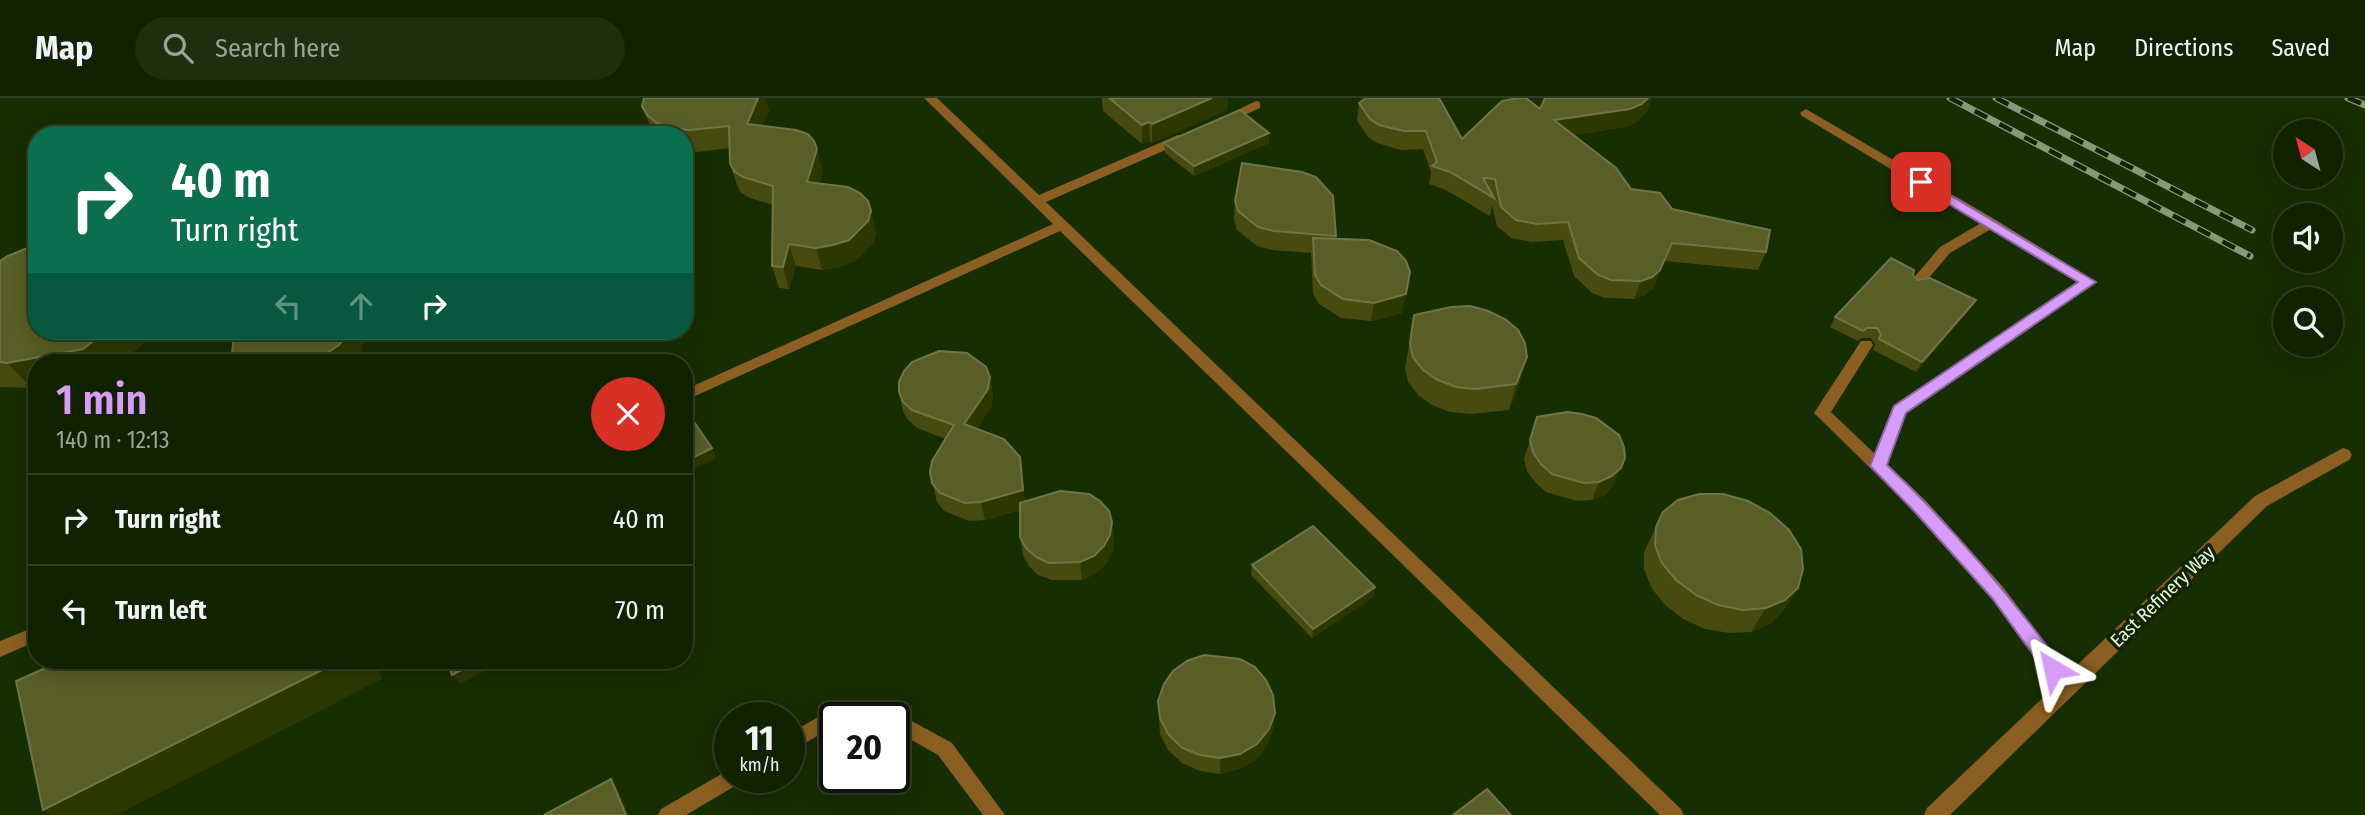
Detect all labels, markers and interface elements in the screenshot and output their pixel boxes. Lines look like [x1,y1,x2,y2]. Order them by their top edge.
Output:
search box [135,17,625,80]
text: Map [35,28,93,68]
icon: search [159,29,197,67]
text: Search here [215,33,340,64]
text: Map [2055,34,2096,62]
text: Directions [2134,34,2233,62]
text: Saved [2271,34,2330,62]
north arrow [2273,119,2343,189]
map controls [2273,119,2343,357]
text: 40 m [171,151,271,210]
pin [1891,152,1951,212]
icon: right [56,154,147,245]
icon: arrive [1902,163,1940,201]
button: sound [2273,203,2343,273]
text: Turn right [171,211,298,249]
icon: left [269,287,307,325]
icon: ahead [342,287,380,325]
icon: right [415,287,453,325]
button: search [2273,287,2343,357]
text: 1 min [56,375,147,425]
button: close [591,377,665,451]
text: 140 m · 12:13 [56,426,169,454]
icon: right [56,501,94,539]
text: Turn right [115,504,221,535]
text: 40 m [613,504,665,535]
street label: East Refinery Way [2105,540,2220,652]
icon: left [56,592,94,630]
text: Turn left [115,595,207,626]
text: 70 m [615,595,665,626]
position arrow [2016,632,2090,706]
speed limit sign: 20 [819,702,910,793]
text: 11 [745,717,774,759]
text: km/h [739,754,780,776]

